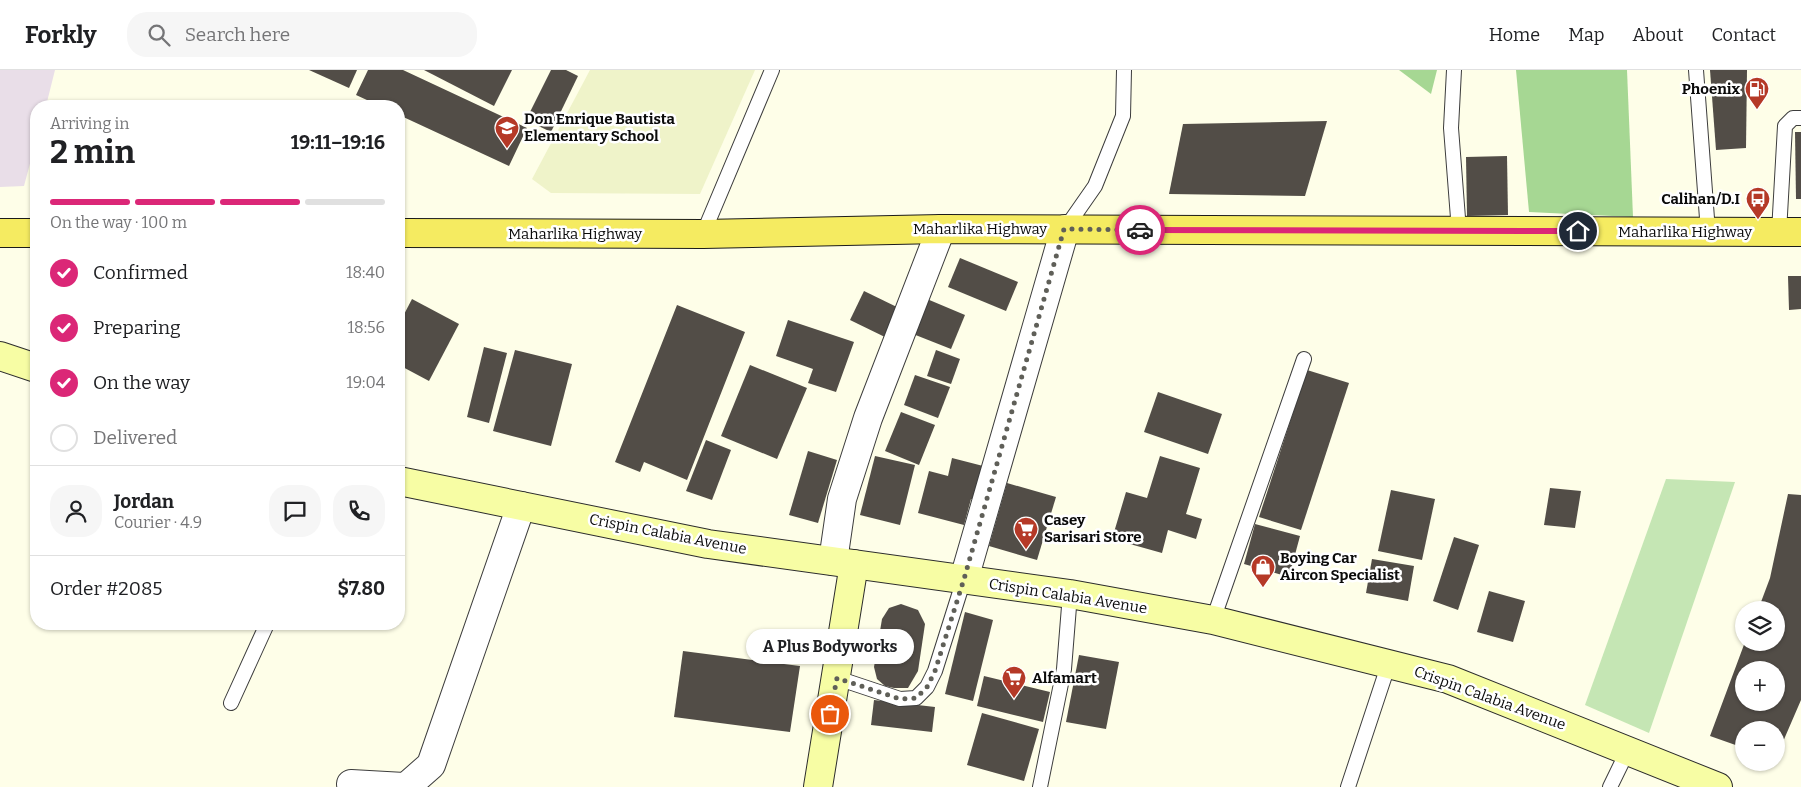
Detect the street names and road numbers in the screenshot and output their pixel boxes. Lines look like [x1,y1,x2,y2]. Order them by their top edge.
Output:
street label: Maharlika Highway [913,220,1047,238]
street label: Maharlika Highway [1618,223,1752,241]
street label: Maharlika Highway [508,225,642,243]
street label: Crispin Calabia Avenue [588,510,748,558]
street label: Crispin Calabia Avenue [988,575,1148,617]
street label: Crispin Calabia Avenue [1412,662,1568,734]

